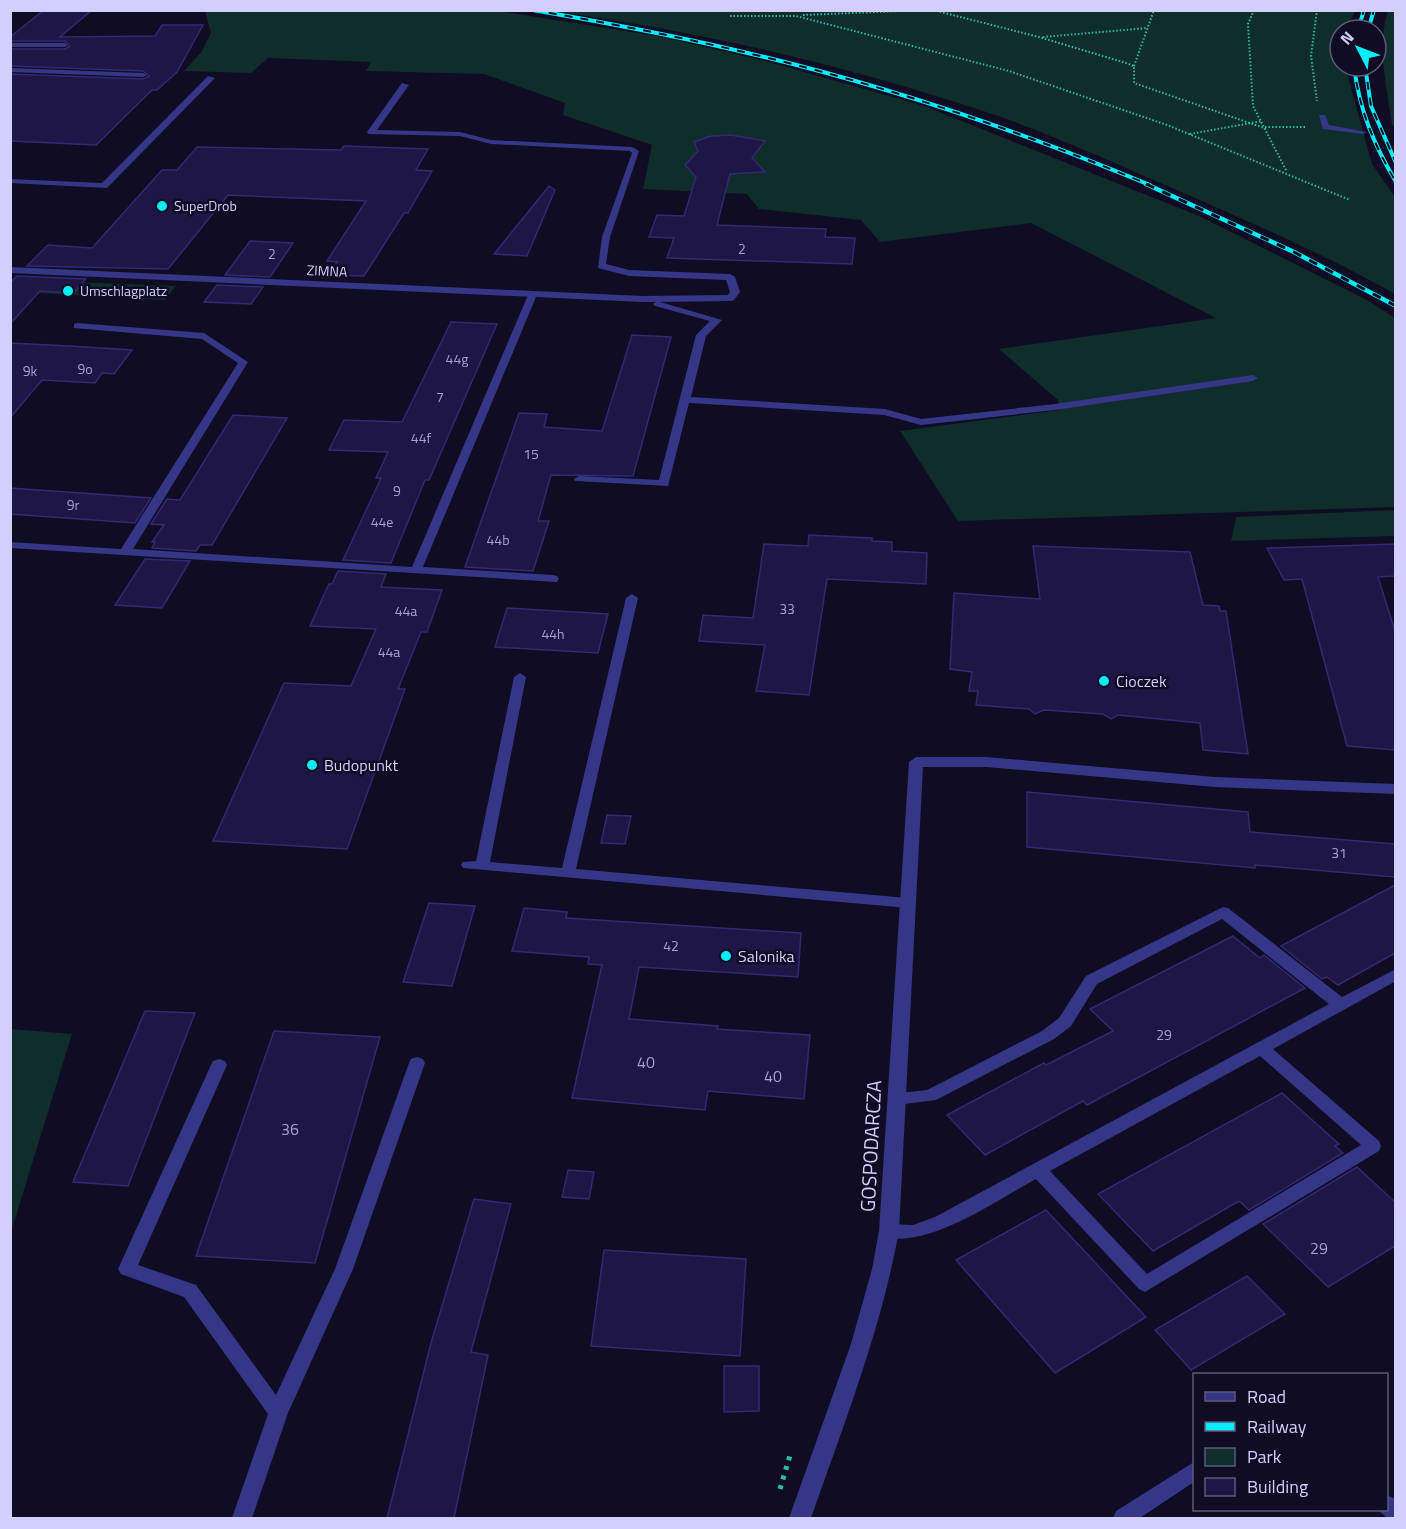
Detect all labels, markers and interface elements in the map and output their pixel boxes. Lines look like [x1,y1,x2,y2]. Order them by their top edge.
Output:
north arrow [1328,18,1388,78]
text: N [1334,26,1359,50]
place label: SuperDrob [174,195,237,216]
marker: SuperDrob [155,199,169,213]
house number: 2 [738,238,746,259]
house number: 2 [268,243,276,264]
street label: ZIMNA [306,259,348,282]
place label: Umschlagplatz [80,280,167,301]
marker: Umschlagplatz [61,284,75,298]
house number: 44g [446,348,468,369]
house number: 9o [77,358,93,379]
house number: 9k [23,360,38,381]
house number: 7 [436,386,444,407]
house number: 44f [411,427,432,448]
house number: 15 [523,443,539,464]
house number: 9 [393,480,401,501]
house number: 9r [67,494,79,515]
house number: 44e [371,511,393,532]
house number: 44b [486,529,510,550]
house number: 33 [779,598,795,619]
house number: 44a [395,600,417,621]
house number: 44h [541,623,565,644]
house number: 44a [378,641,400,662]
place label: Cioczek [1116,669,1167,693]
marker: Cioczek [1097,674,1111,688]
place label: Budopunkt [324,753,398,777]
marker: Budopunkt [305,758,319,772]
house number: 31 [1331,842,1347,863]
house number: 42 [663,935,679,956]
place label: Salonika [738,944,795,968]
marker: Salonika [719,949,733,963]
house number: 29 [1156,1024,1172,1045]
house number: 40 [637,1050,655,1074]
house number: 40 [764,1064,782,1088]
street label: GOSPODARCZA [852,1079,889,1213]
house number: 36 [281,1117,299,1141]
house number: 29 [1310,1236,1328,1260]
legend [1193,1373,1388,1511]
text: Road [1247,1383,1286,1410]
text: Railway [1247,1413,1307,1440]
text: Park [1247,1443,1282,1470]
text: Building [1247,1473,1308,1500]

